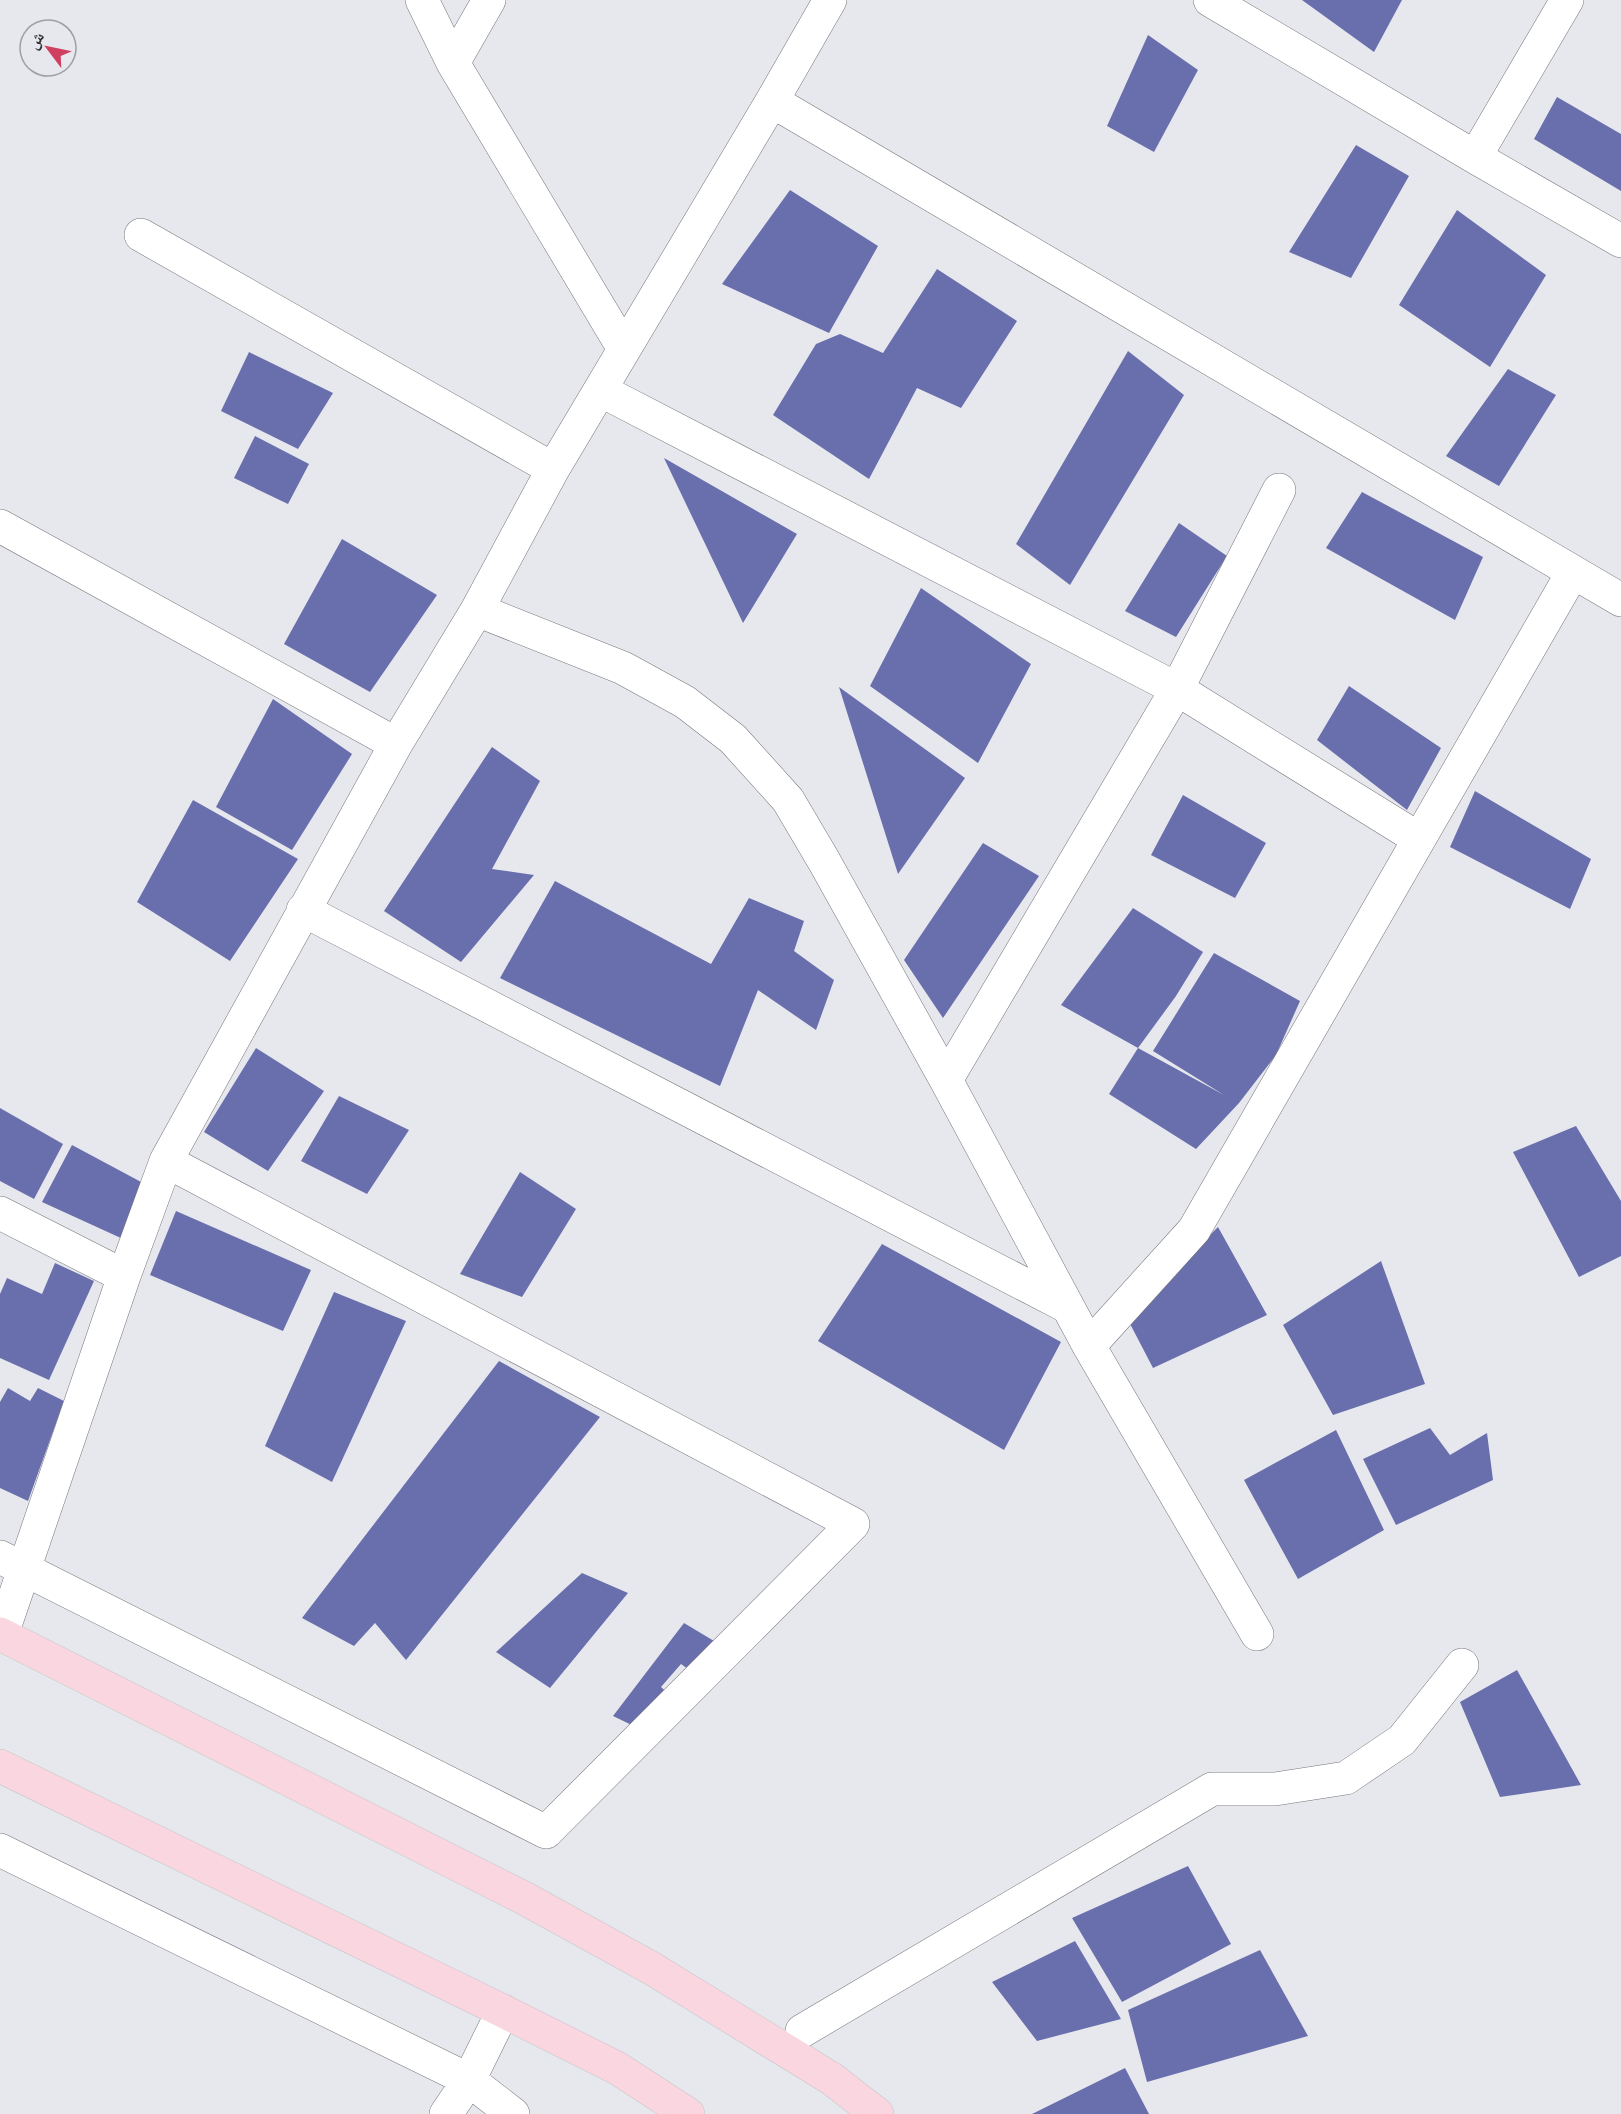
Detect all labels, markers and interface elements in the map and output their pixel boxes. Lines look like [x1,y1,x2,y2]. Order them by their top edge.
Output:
north arrow [18,18,78,78]
text: ش [22,28,49,53]

